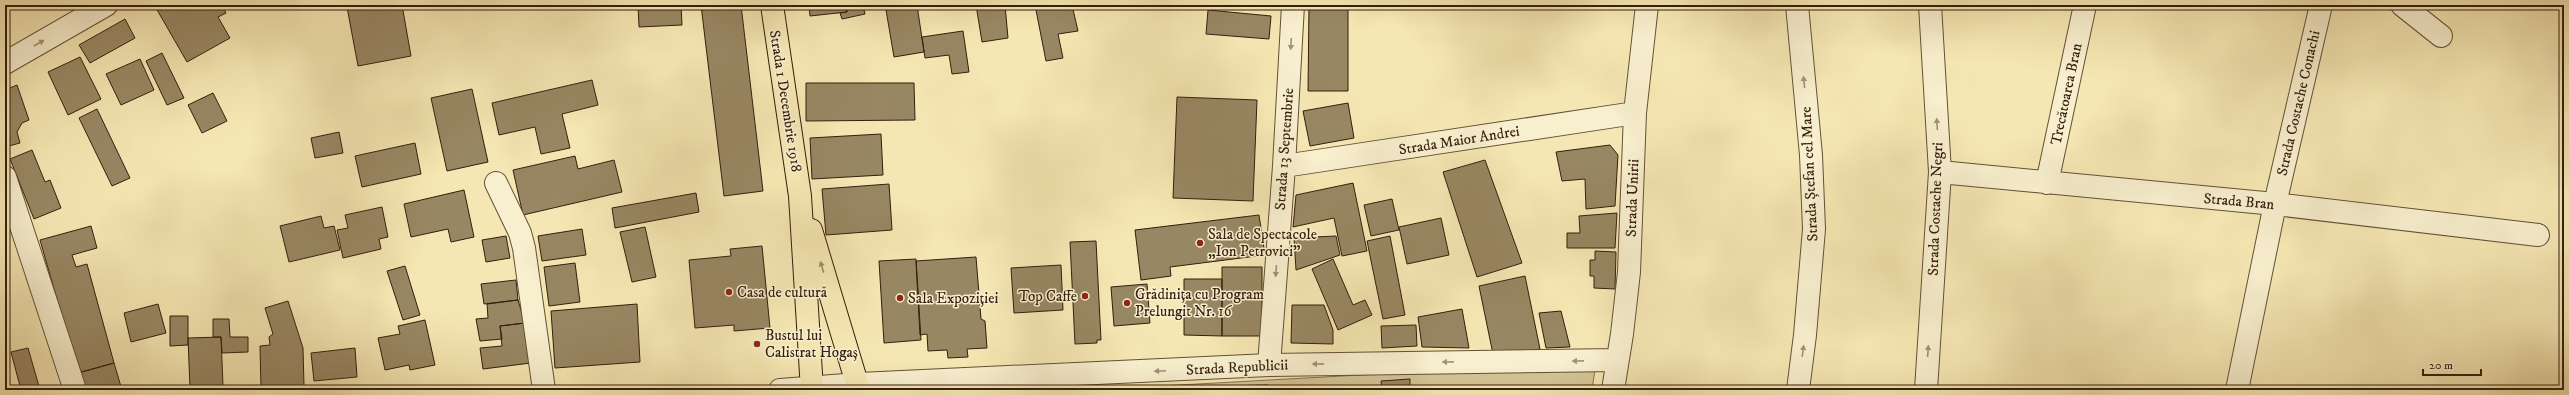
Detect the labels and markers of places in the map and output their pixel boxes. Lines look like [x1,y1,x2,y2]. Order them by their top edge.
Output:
place label: Sala de Spectacole „Ion Petrovici” [1208,225,1317,261]
marker: Sala de Spectacole „Ion Petrovici” [1195,238,1205,248]
place label: Casa de cultură [737,283,828,302]
place label: Grădinița cu Program Prelungit Nr. 16 [1135,285,1264,321]
marker: Casa de cultură [724,287,734,297]
place label: Top Caffe [1018,287,1077,306]
place label: Sala Expoziției [908,289,998,308]
marker: Top Caffe [1080,291,1090,301]
marker: Sala Expoziției [895,293,905,303]
marker: Grădinița cu Program Prelungit Nr. 16 [1122,298,1132,308]
place label: Bustul lui Calistrat Hogaș [765,326,858,362]
marker: Bustul lui Calistrat Hogaș [752,339,762,349]

